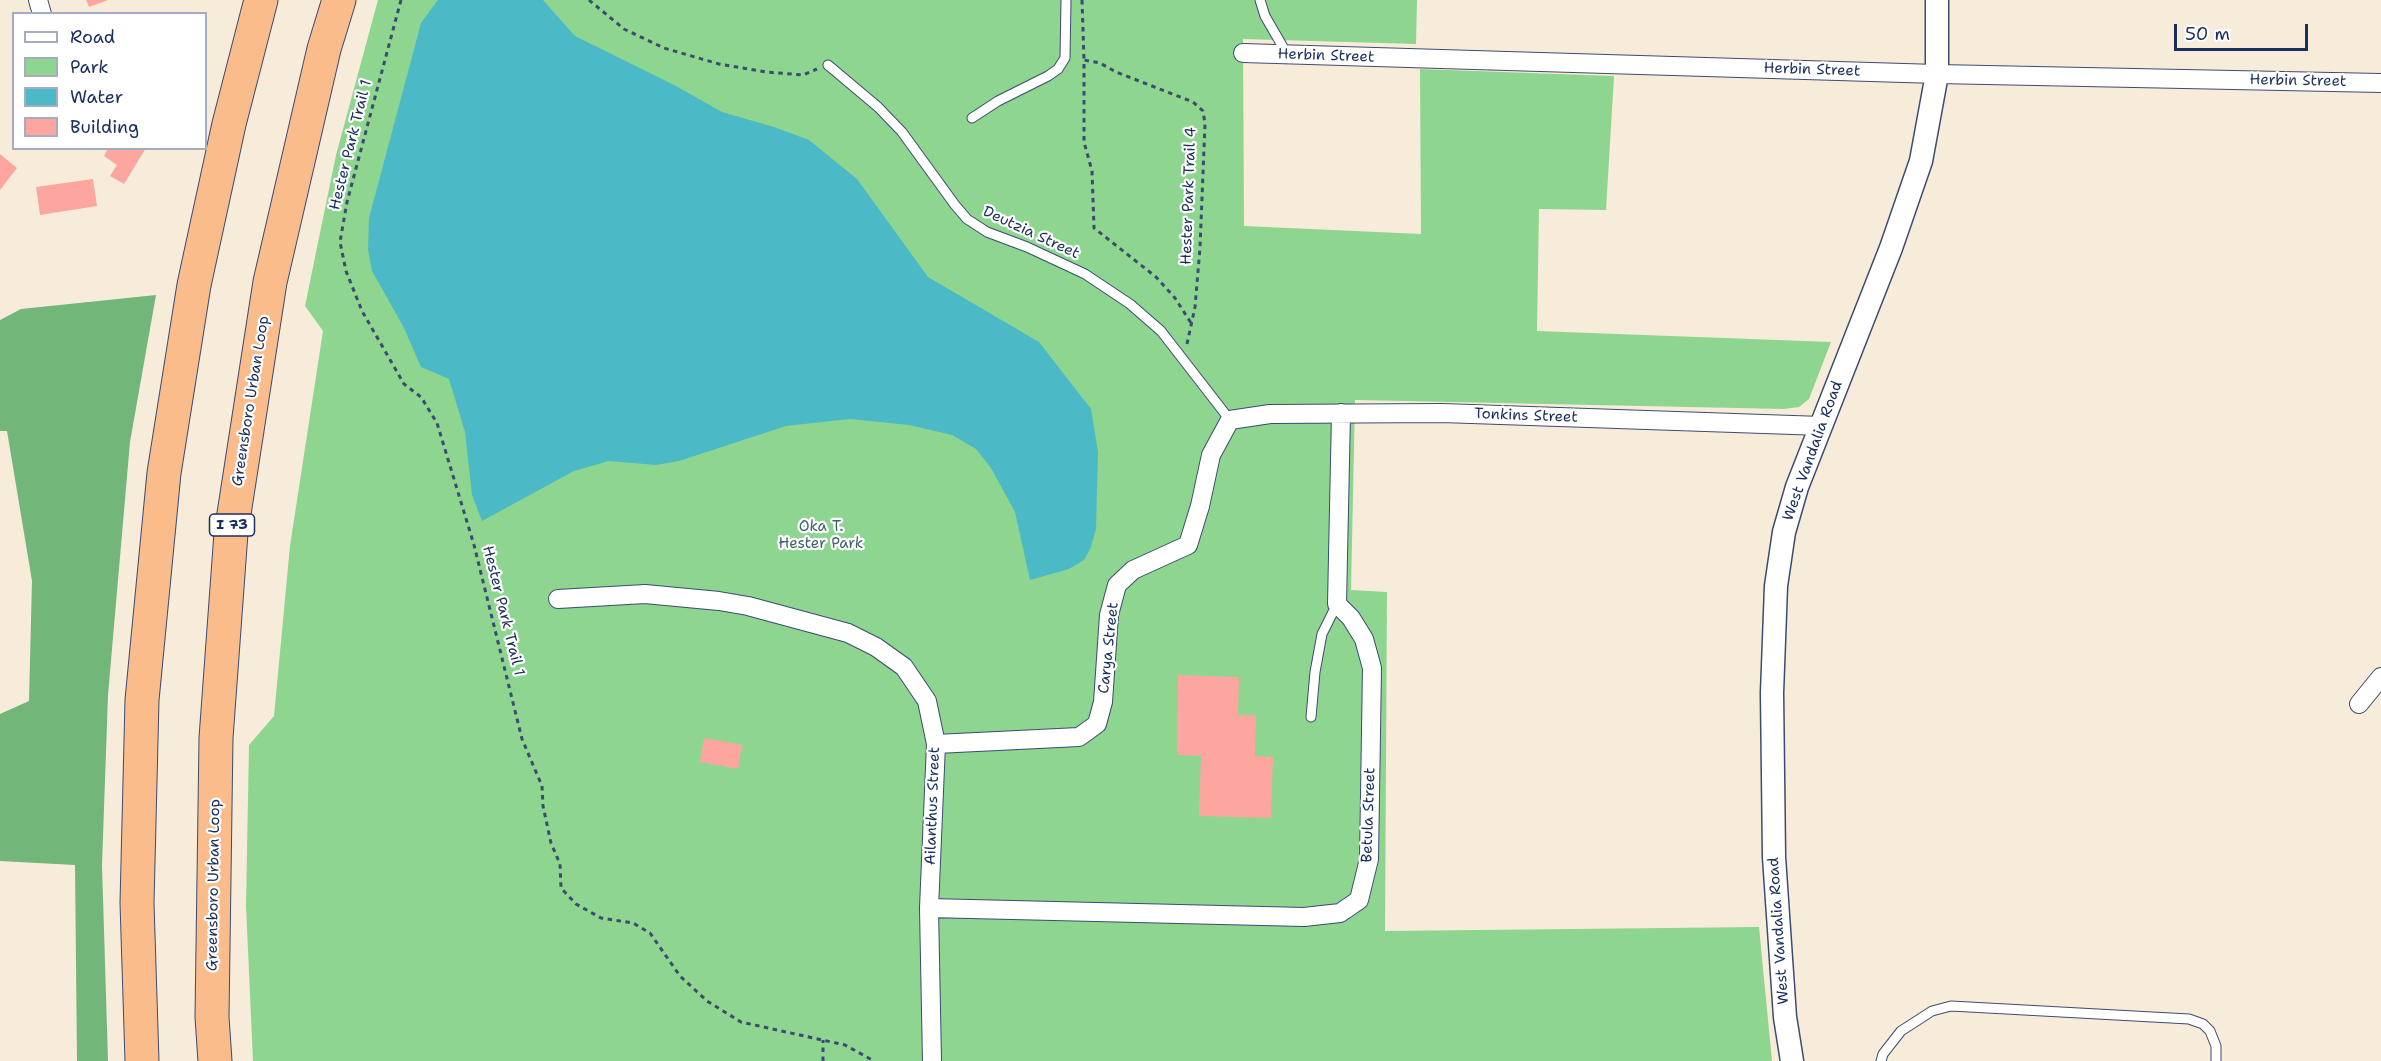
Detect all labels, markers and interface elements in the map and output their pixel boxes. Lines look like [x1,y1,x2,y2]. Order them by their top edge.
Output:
legend [12,12,207,150]
scale bar [2177,12,2310,50]
text: 50 m [2185,22,2230,46]
text: Road [70,25,115,49]
street label: Herbin Street [1277,45,1375,67]
text: Park [70,55,109,79]
street label: Herbin Street [1763,59,1861,81]
street label: Herbin Street [2249,71,2347,91]
street label: Hester Park Trail 1 [326,78,376,212]
text: Water [70,85,123,109]
text: Building [70,115,139,139]
street label: Hester Park Trail 4 [1178,127,1200,265]
street label: Deutzia Street [980,203,1082,263]
street label: Greensboro Urban Loop [229,315,273,487]
street label: West Vandalia Road [1779,379,1847,523]
street label: Tonkins Street [1474,405,1578,427]
road number: I 73 [210,514,254,536]
park label: Oka T. Hester Park [779,518,863,553]
street label: Hester Park Trail 1 [478,544,528,678]
street label: Carya Street [1095,601,1123,695]
street label: Ailanthus Street [922,747,944,865]
street label: Betula Street [1358,767,1380,863]
street label: Greensboro Urban Loop [203,799,225,971]
street label: West Vandalia Road [1765,857,1793,1005]

